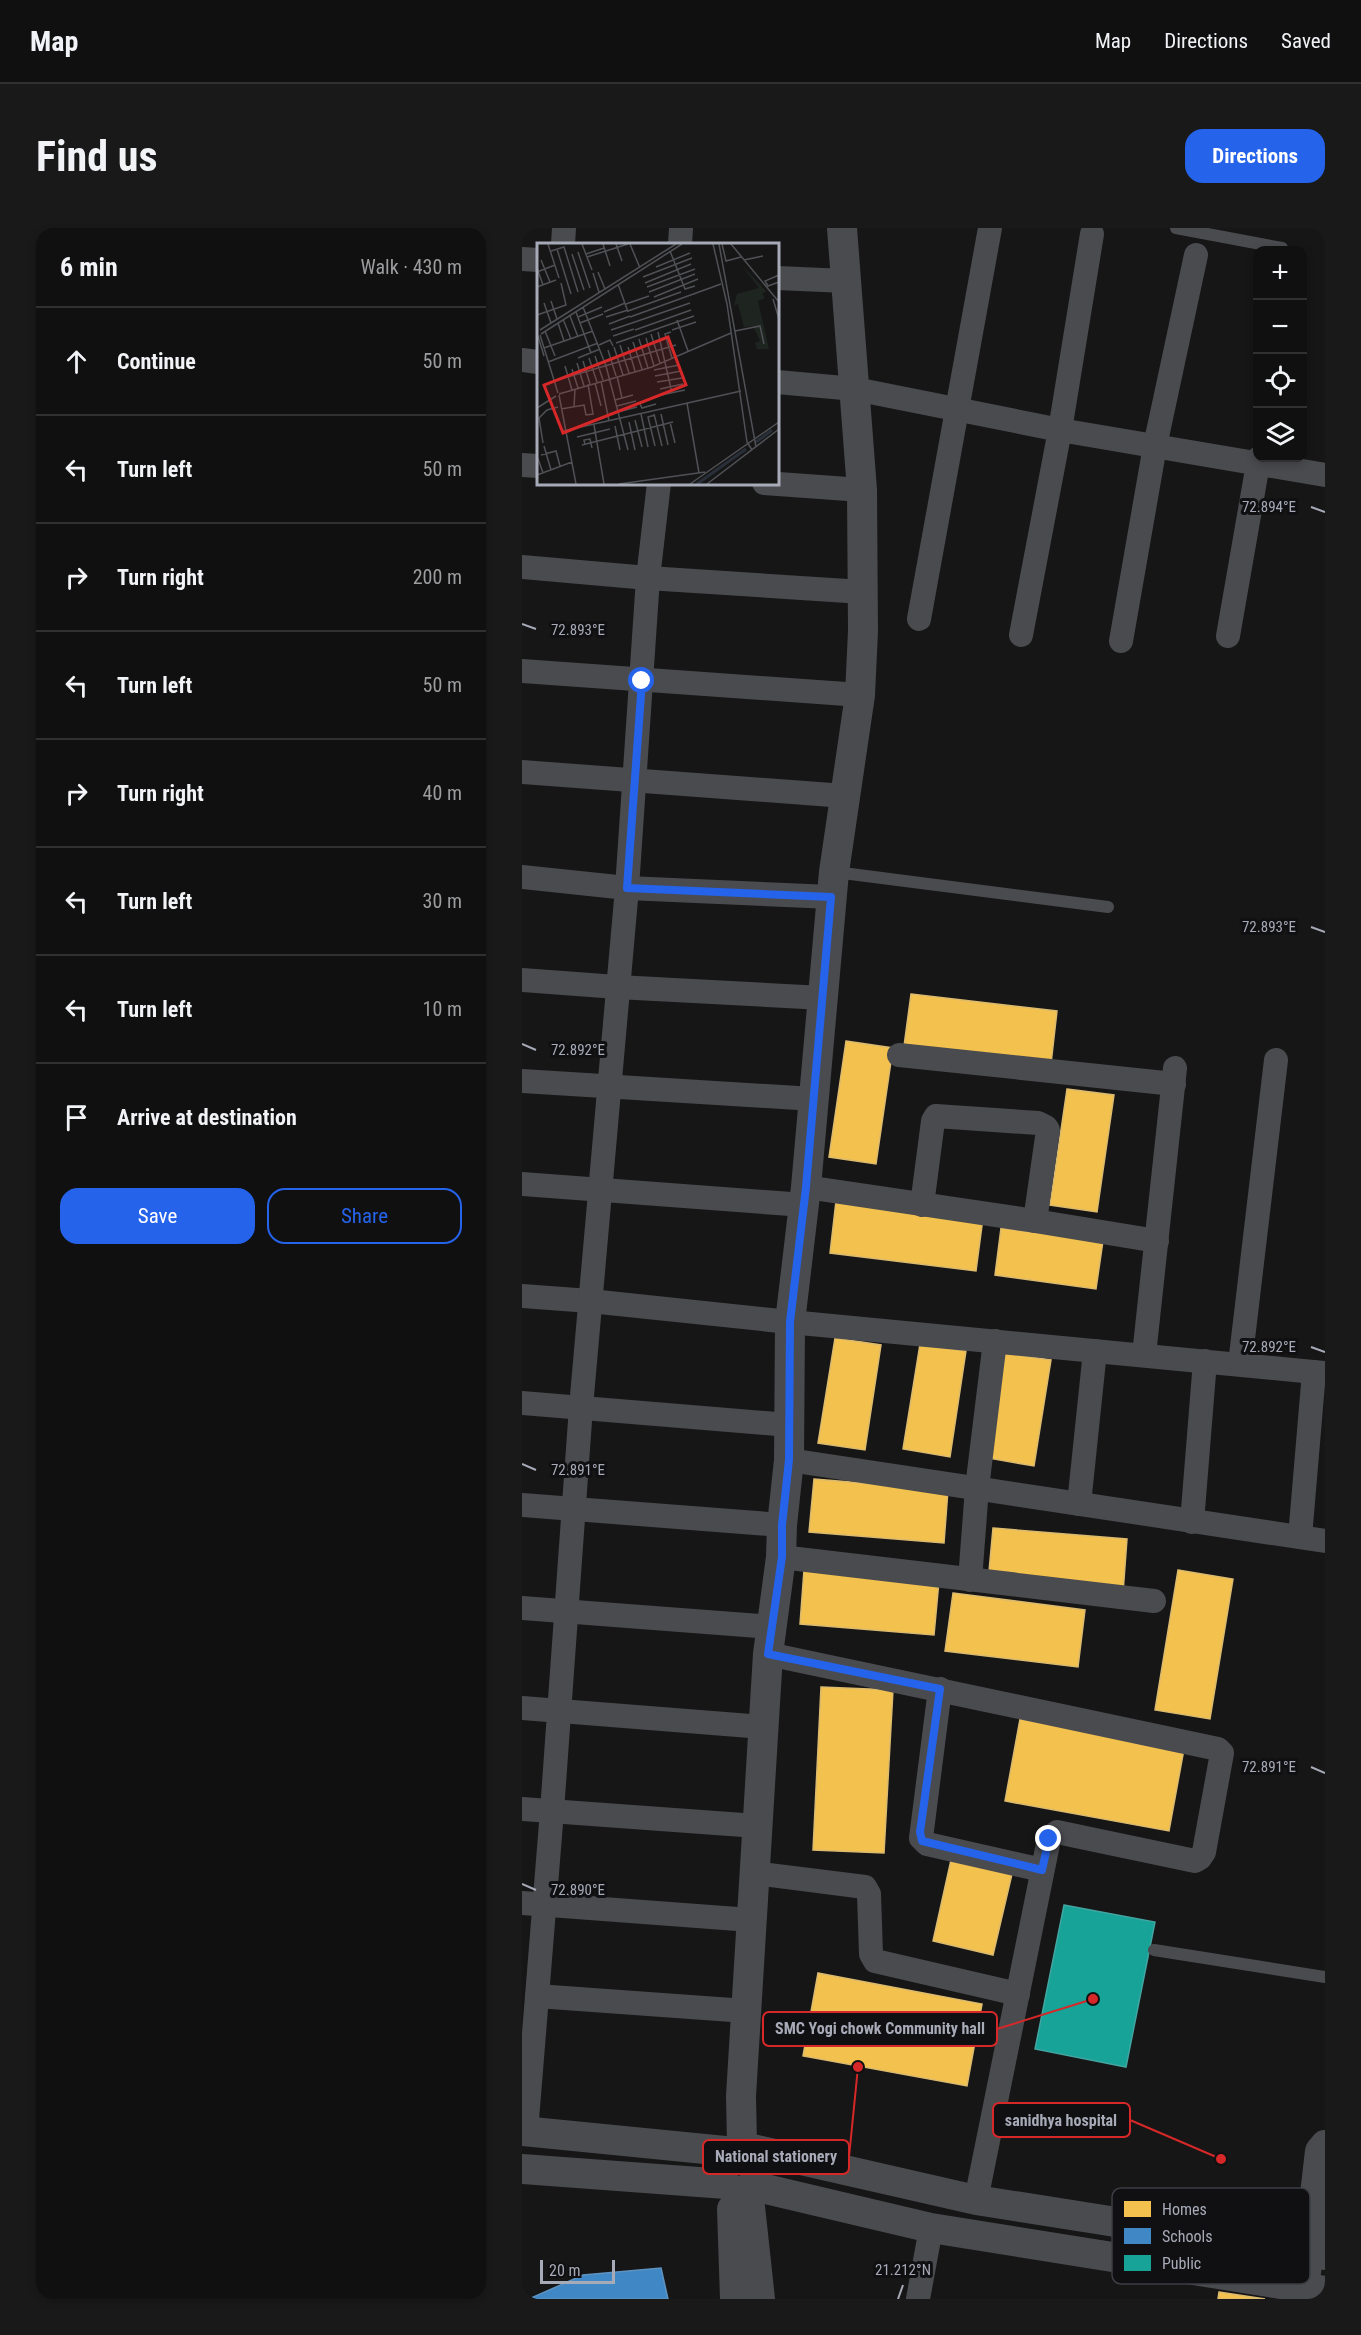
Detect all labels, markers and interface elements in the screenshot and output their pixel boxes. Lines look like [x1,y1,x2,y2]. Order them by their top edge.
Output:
text: Map [30,25,78,58]
text: Map [1095,29,1131,53]
text: Directions [1164,29,1248,53]
text: Saved [1281,29,1331,53]
button: Directions [1185,129,1325,183]
text: Find us [36,132,157,181]
inset map [537,243,778,484]
map controls [1253,246,1307,462]
button: + [1253,246,1307,300]
text: 6 min [60,252,118,282]
text: Walk · 430 m [361,255,462,279]
button: − [1253,300,1307,354]
icon: ahead [60,345,93,378]
text: Continue [117,349,196,374]
text: 50 m [423,349,462,373]
button: locate [1253,354,1307,408]
button: layers [1253,408,1307,462]
icon: left [60,453,93,486]
text: Turn left [117,457,192,482]
text: 50 m [423,457,462,481]
text: 72.894°E [1242,498,1296,516]
icon: right [60,561,93,594]
text: Turn right [117,565,204,590]
text: 200 m [413,565,462,589]
text: 72.893°E [551,621,605,639]
route start [628,667,654,693]
icon: left [60,669,93,702]
text: Turn left [117,673,192,698]
text: 50 m [423,673,462,697]
icon: right [60,777,93,810]
text: Turn right [117,781,204,806]
text: 40 m [423,781,462,805]
icon: left [60,885,93,918]
text: Turn left [117,889,192,914]
text: 30 m [423,889,462,913]
text: 72.893°E [1242,918,1296,936]
icon: left [60,993,93,1026]
text: Turn left [117,997,192,1022]
text: 10 m [423,997,462,1021]
text: 72.892°E [551,1041,605,1059]
icon: arrive [60,1101,93,1134]
text: Arrive at destination [117,1105,297,1130]
button: Save [60,1188,255,1244]
button: Share [267,1188,462,1244]
text: 72.892°E [1242,1338,1296,1356]
text: 72.891°E [551,1461,605,1479]
text: 72.891°E [1242,1758,1296,1776]
route end [1035,1825,1061,1851]
text: 72.890°E [551,1881,605,1899]
callout: SMC Yogi chowk Community hall [763,2012,997,2046]
text: SMC Yogi chowk Community hall [775,2019,985,2038]
callout: sanidhya hospital [993,2103,1130,2137]
text: sanidhya hospital [1005,2111,1117,2130]
callout: National stationery [703,2140,849,2174]
text: National stationery [715,2147,837,2166]
legend [1112,2188,1310,2284]
text: Homes [1162,2200,1207,2219]
text: Schools [1162,2227,1212,2246]
text: Public [1162,2254,1201,2273]
scale bar [540,2257,615,2284]
text: 20 m [549,2261,581,2280]
text: 21.212°N [875,2261,931,2279]

